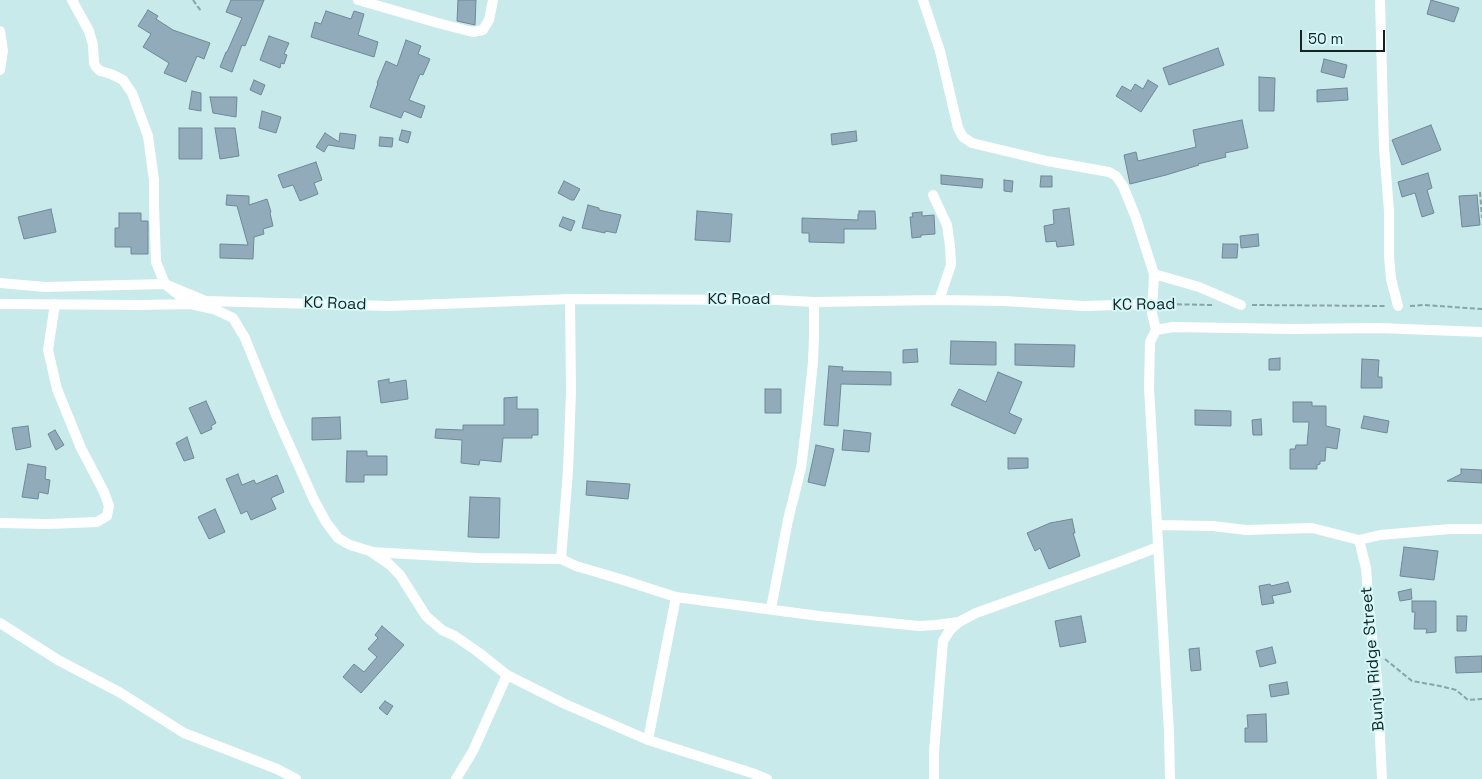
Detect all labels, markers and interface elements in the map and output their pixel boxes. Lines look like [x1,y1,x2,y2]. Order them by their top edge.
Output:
scale bar [1302,20,1387,52]
text: 50 m [1308,29,1343,48]
street label: KC Road [708,290,770,310]
street label: KC Road [303,293,367,315]
street label: KC Road [1112,295,1176,315]
street label: Bunju Ridge Street [1357,586,1389,732]

